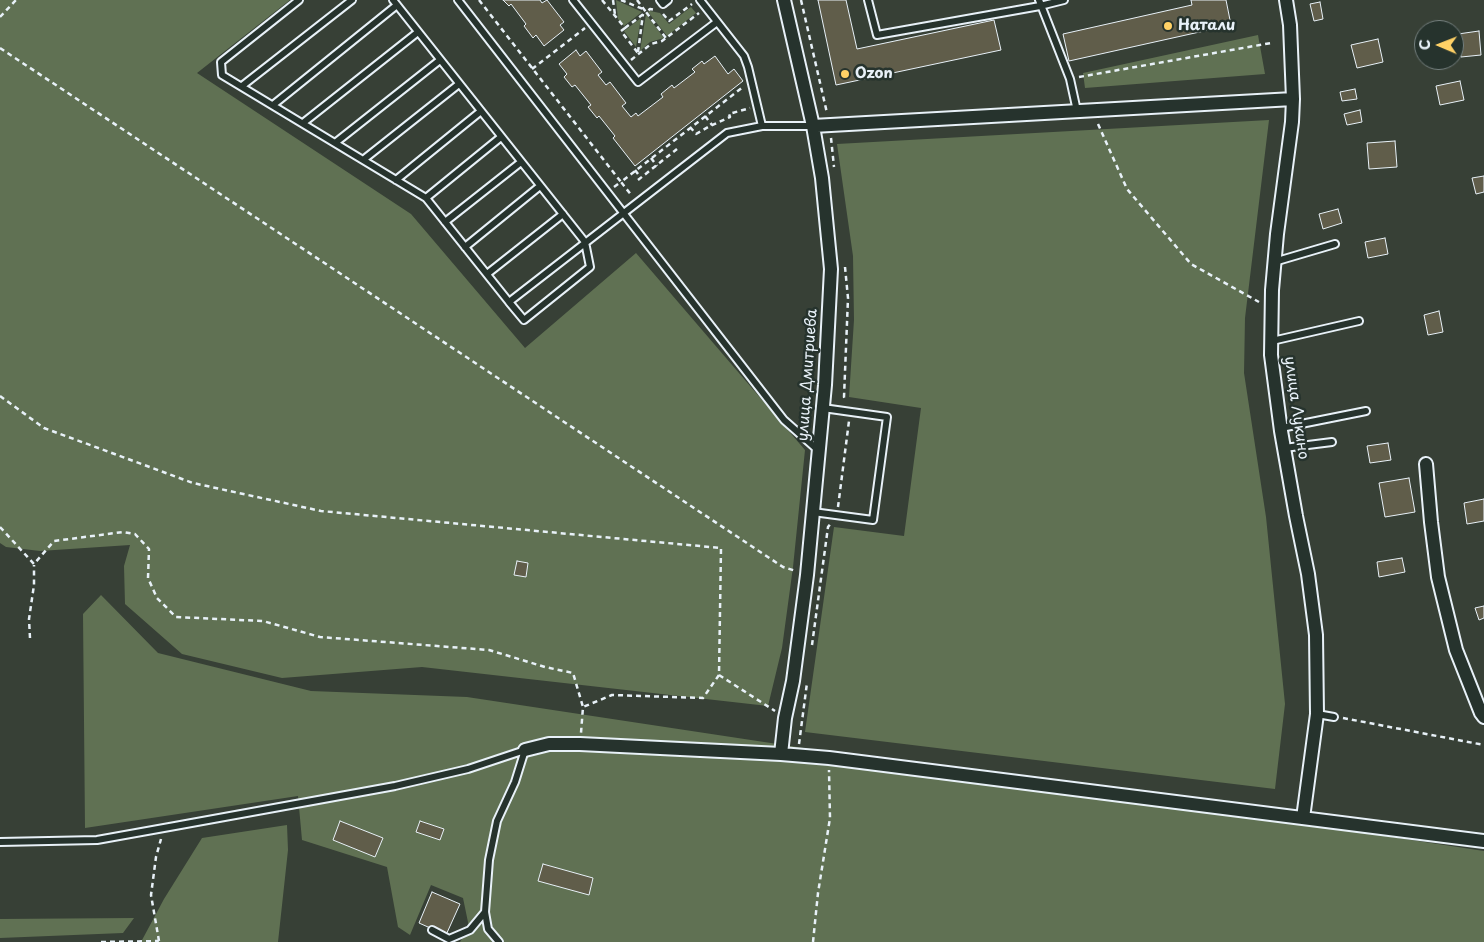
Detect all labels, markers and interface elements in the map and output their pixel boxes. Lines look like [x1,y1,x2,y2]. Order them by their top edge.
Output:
place label: Натали [1178,17,1235,35]
marker: Натали [1162,20,1174,32]
north arrow [1414,20,1464,70]
text: С [1414,39,1435,50]
place label: Ozon [855,65,893,83]
marker: Ozon [839,68,851,80]
street label: улица Дмитриева [794,308,822,442]
street label: улица Лукино [1280,355,1312,461]

